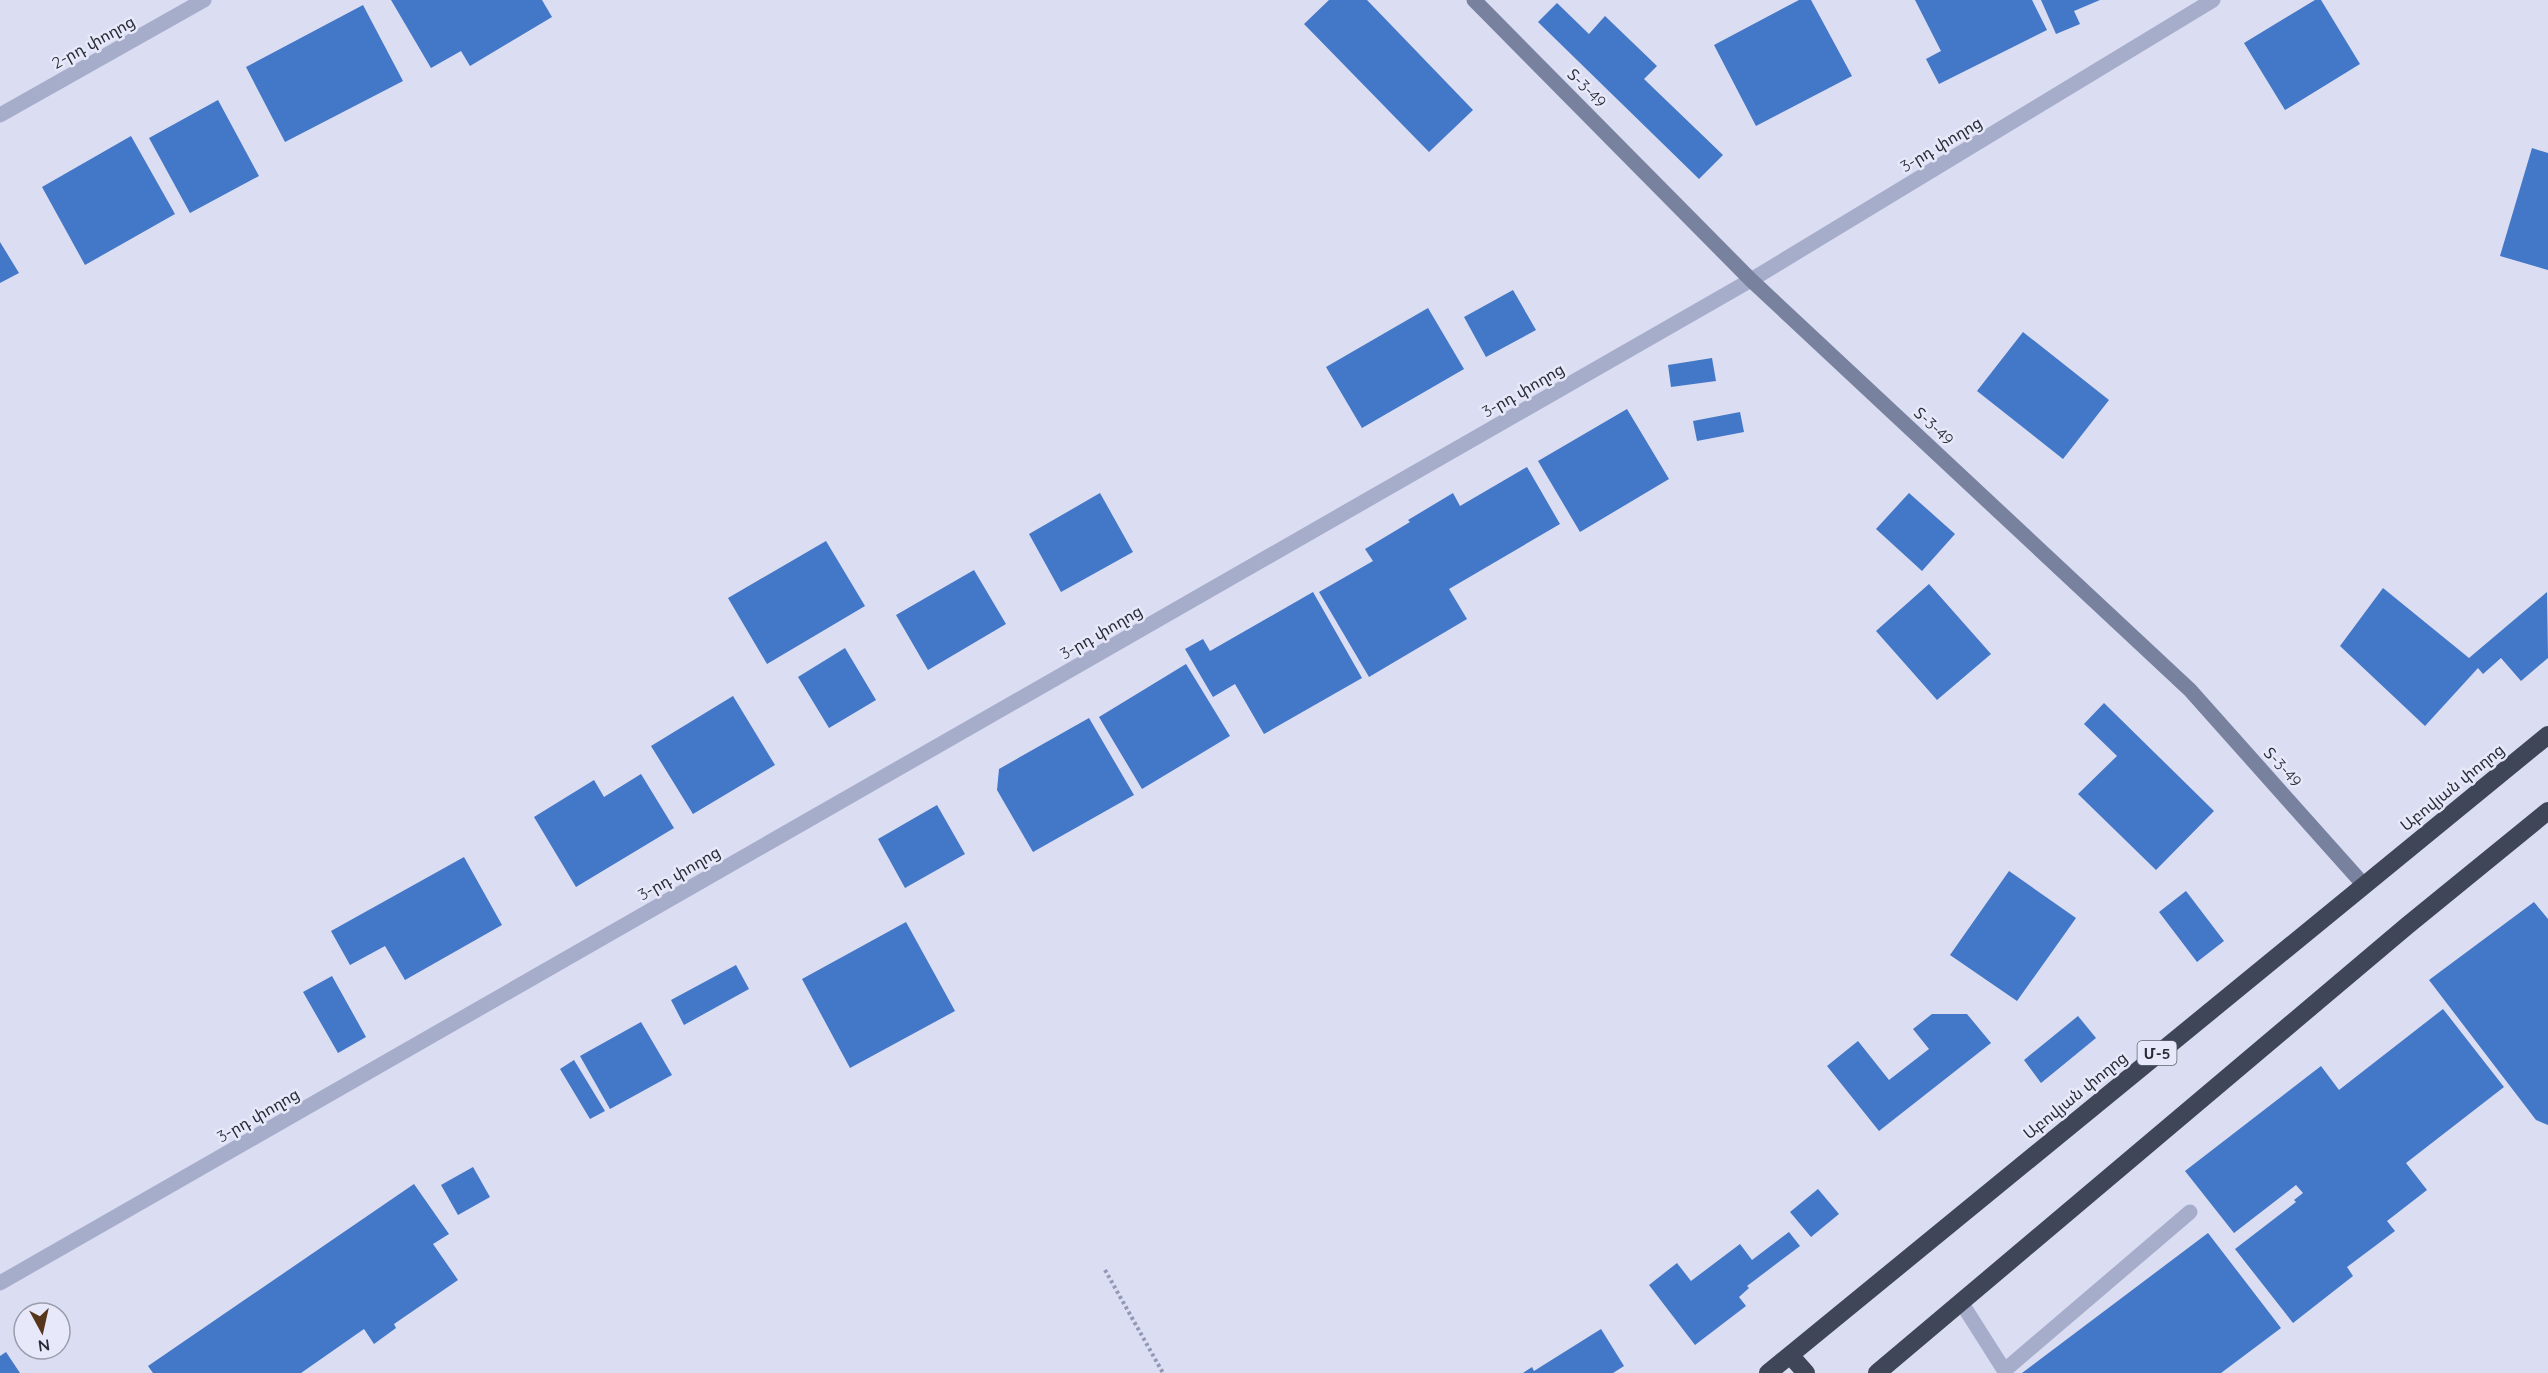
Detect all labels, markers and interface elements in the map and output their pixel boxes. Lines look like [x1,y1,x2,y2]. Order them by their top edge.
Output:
street label: 2-րդ փողոց [48,11,138,73]
street label: Տ-3-49 [1563,64,1611,112]
street label: 3-րդ փողոց [1897,112,1985,176]
street label: 3-րդ փողոց [1478,358,1568,422]
street label: Տ-3-49 [1910,403,1958,449]
street label: 3-րդ փողոց [1056,600,1146,664]
street label: Աբովյան փողոց [2396,739,2508,835]
street label: Տ-3-49 [2260,743,2306,791]
street label: 3-րդ փողոց [634,841,724,905]
road number: Մ-5 [2138,1041,2176,1065]
street label: Աբովյան փողոց [2019,1047,2131,1143]
street label: 3-րդ փողոց [213,1083,303,1147]
north arrow [12,1301,72,1361]
text: N [37,1335,51,1357]

